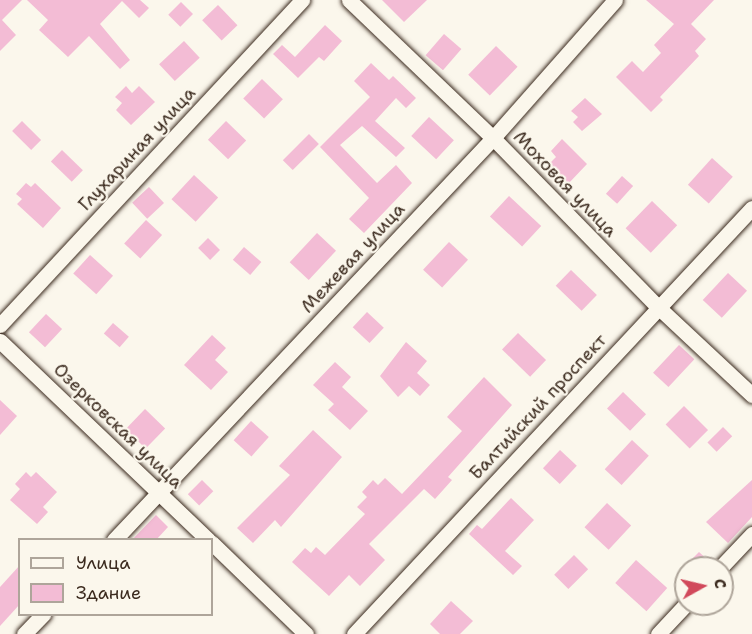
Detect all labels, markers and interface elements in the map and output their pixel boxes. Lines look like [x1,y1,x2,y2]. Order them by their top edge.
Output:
street label: Глухариная улица [74,83,200,215]
street label: Моховая улица [509,126,621,242]
street label: Межевая улица [297,199,409,317]
street label: Балтийский проспект [465,330,611,484]
street label: Озерковская улица [49,359,187,493]
legend [18,538,213,616]
text: Улица [76,551,130,575]
north arrow [674,556,734,616]
text: С [709,577,731,590]
text: Здание [76,581,141,605]

